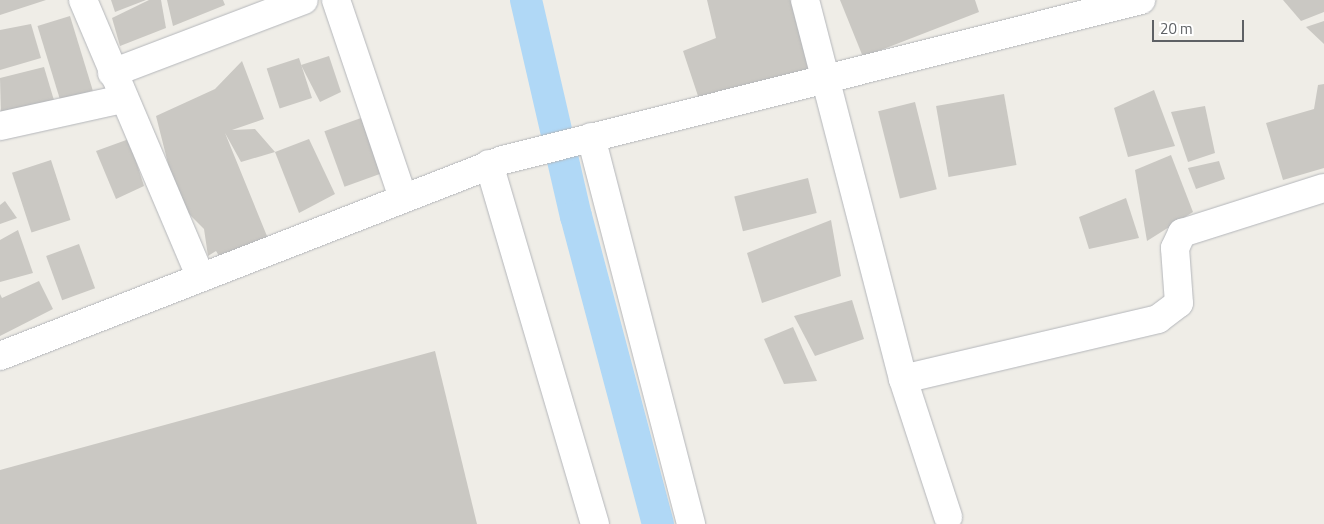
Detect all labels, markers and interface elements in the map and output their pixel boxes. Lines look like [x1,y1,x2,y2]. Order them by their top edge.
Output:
scale bar [1154,10,1246,42]
text: 20 m [1160,17,1193,40]

